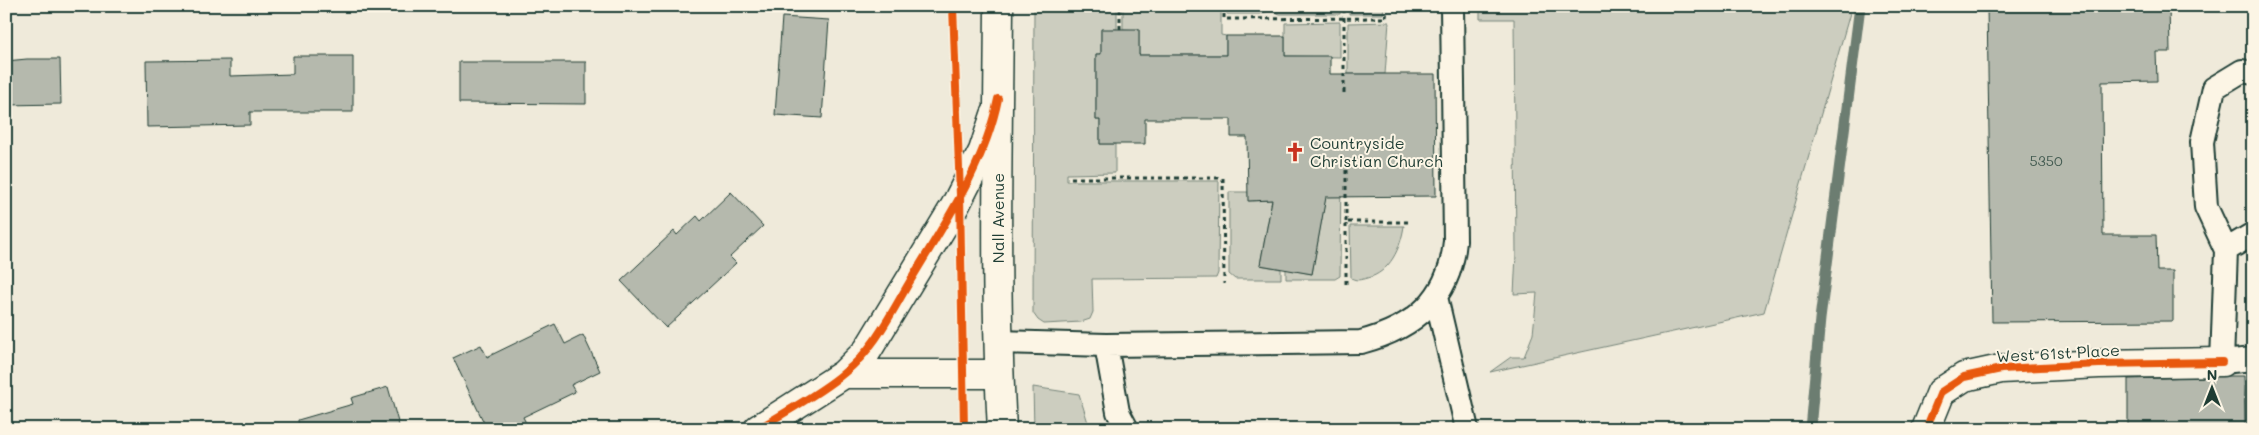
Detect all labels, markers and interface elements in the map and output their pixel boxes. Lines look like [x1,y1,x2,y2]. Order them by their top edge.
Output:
place label: Countryside Christian Church [1310,132,1443,171]
church icon: Countryside Christian Church [1284,141,1306,163]
house number: 5350 [2029,151,2063,170]
street label: Nall Avenue [987,173,1008,263]
street label: West 61st Place [1996,339,2120,366]
north arrow [2186,362,2236,412]
text: N [2207,365,2217,384]

